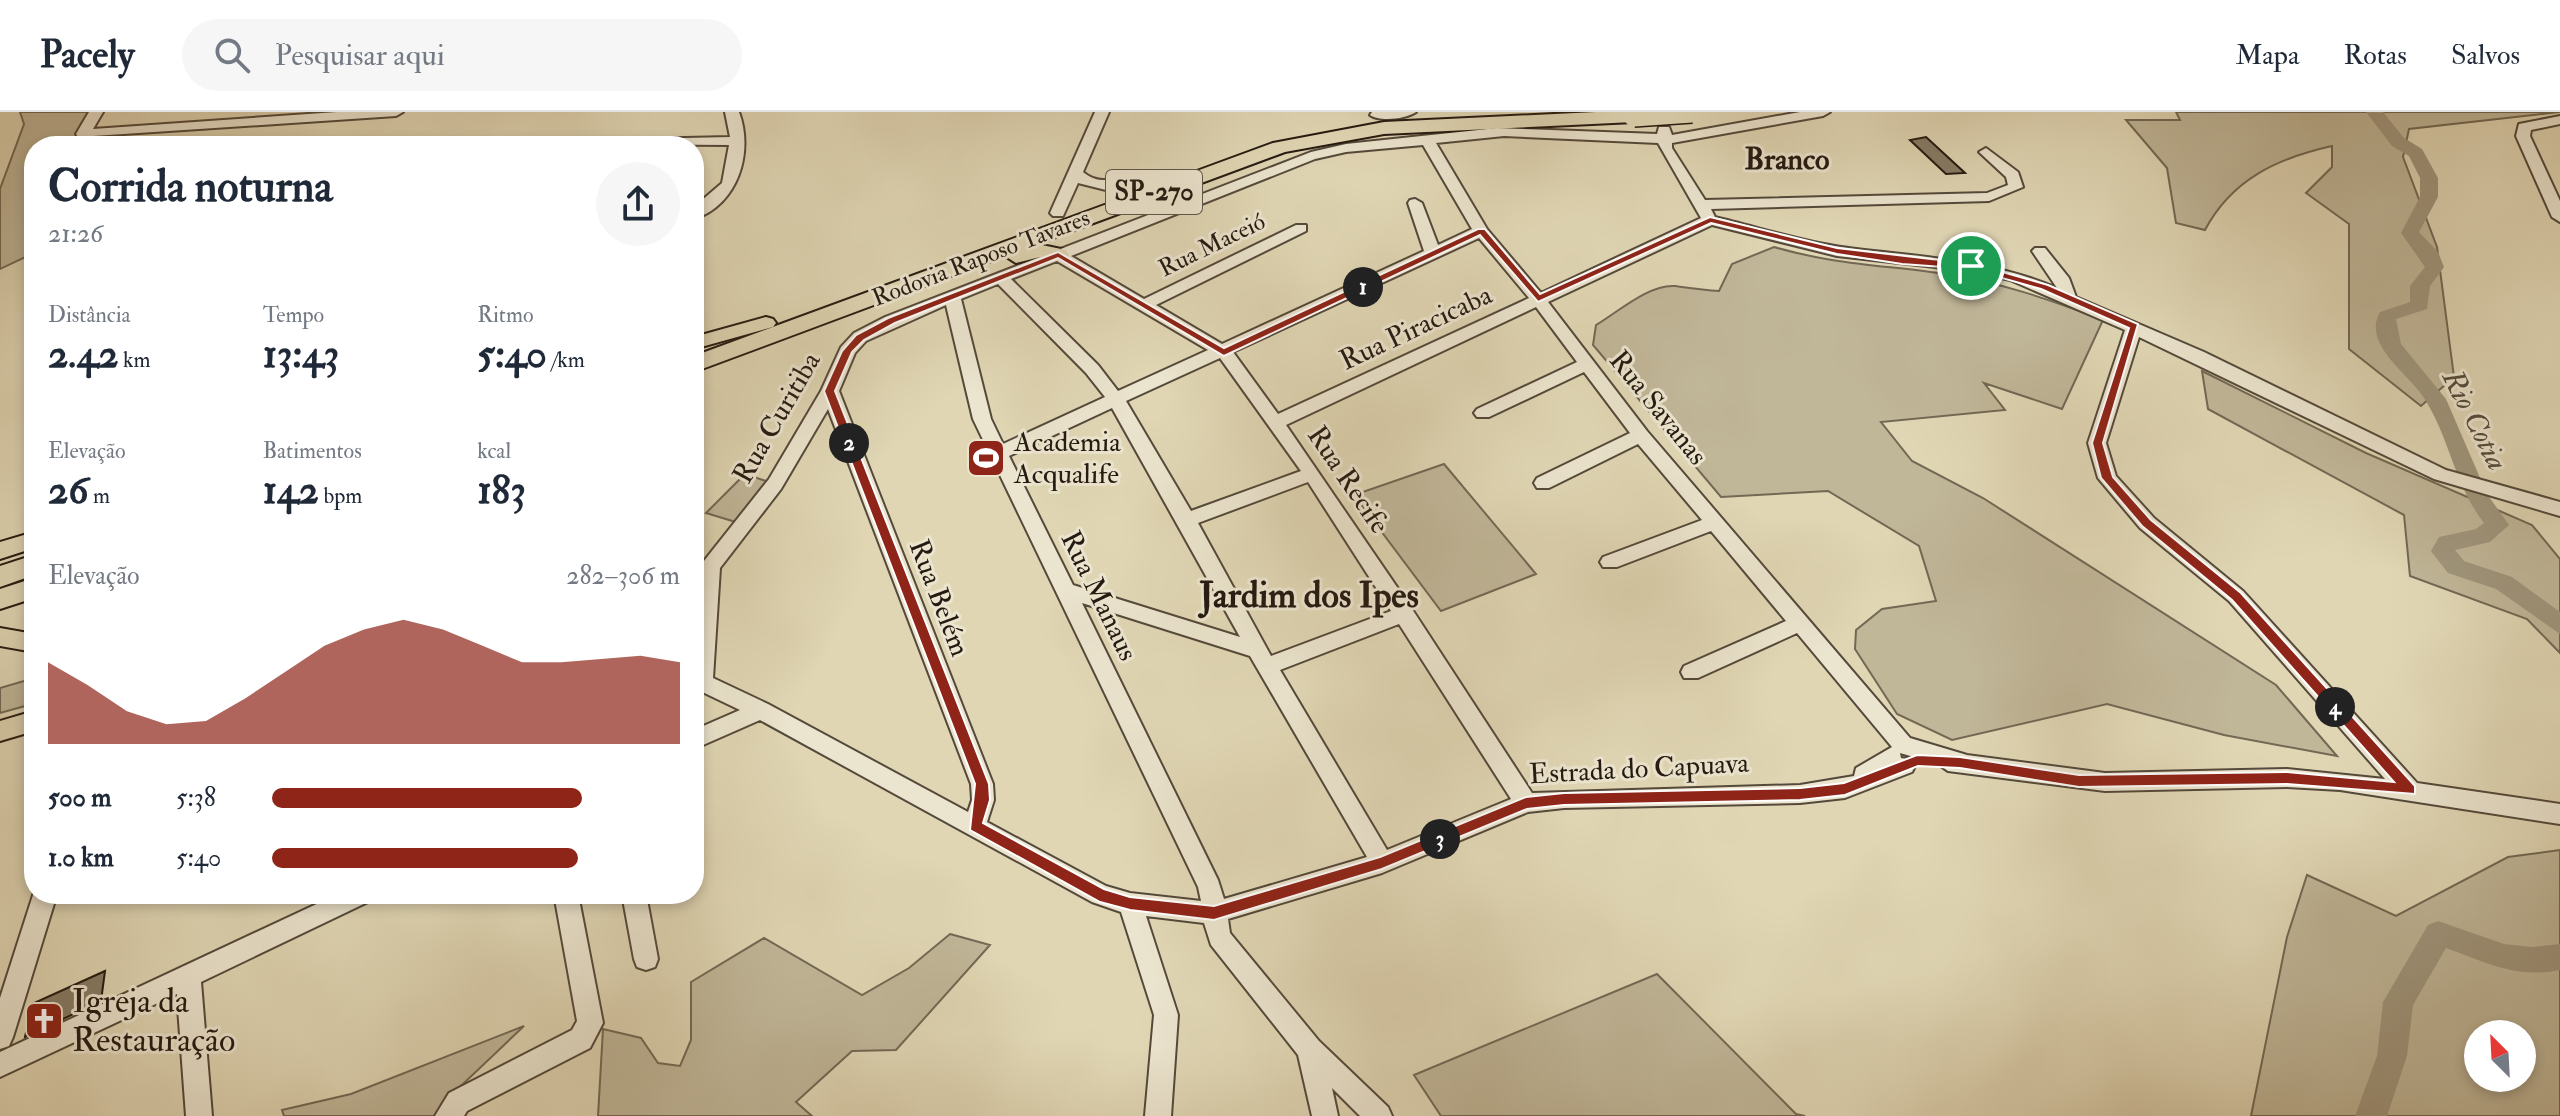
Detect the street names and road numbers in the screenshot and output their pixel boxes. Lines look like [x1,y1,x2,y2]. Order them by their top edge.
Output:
road number: SP-270 [1106,170,1202,214]
street label: Rodovia Raposo Tavares [868,202,1094,314]
street label: Rua Maceió [1154,206,1270,284]
street label: Rua Piracicaba [1334,277,1498,379]
street label: Rua Savanas [1601,344,1715,472]
street label: Rua Curitiba [725,346,829,490]
street label: Rua Recife [1299,419,1397,541]
street label: Rua Manaus [1053,525,1145,667]
street label: Rua Belém [901,535,977,662]
street label: Estrada do Capuava [1528,746,1750,792]

